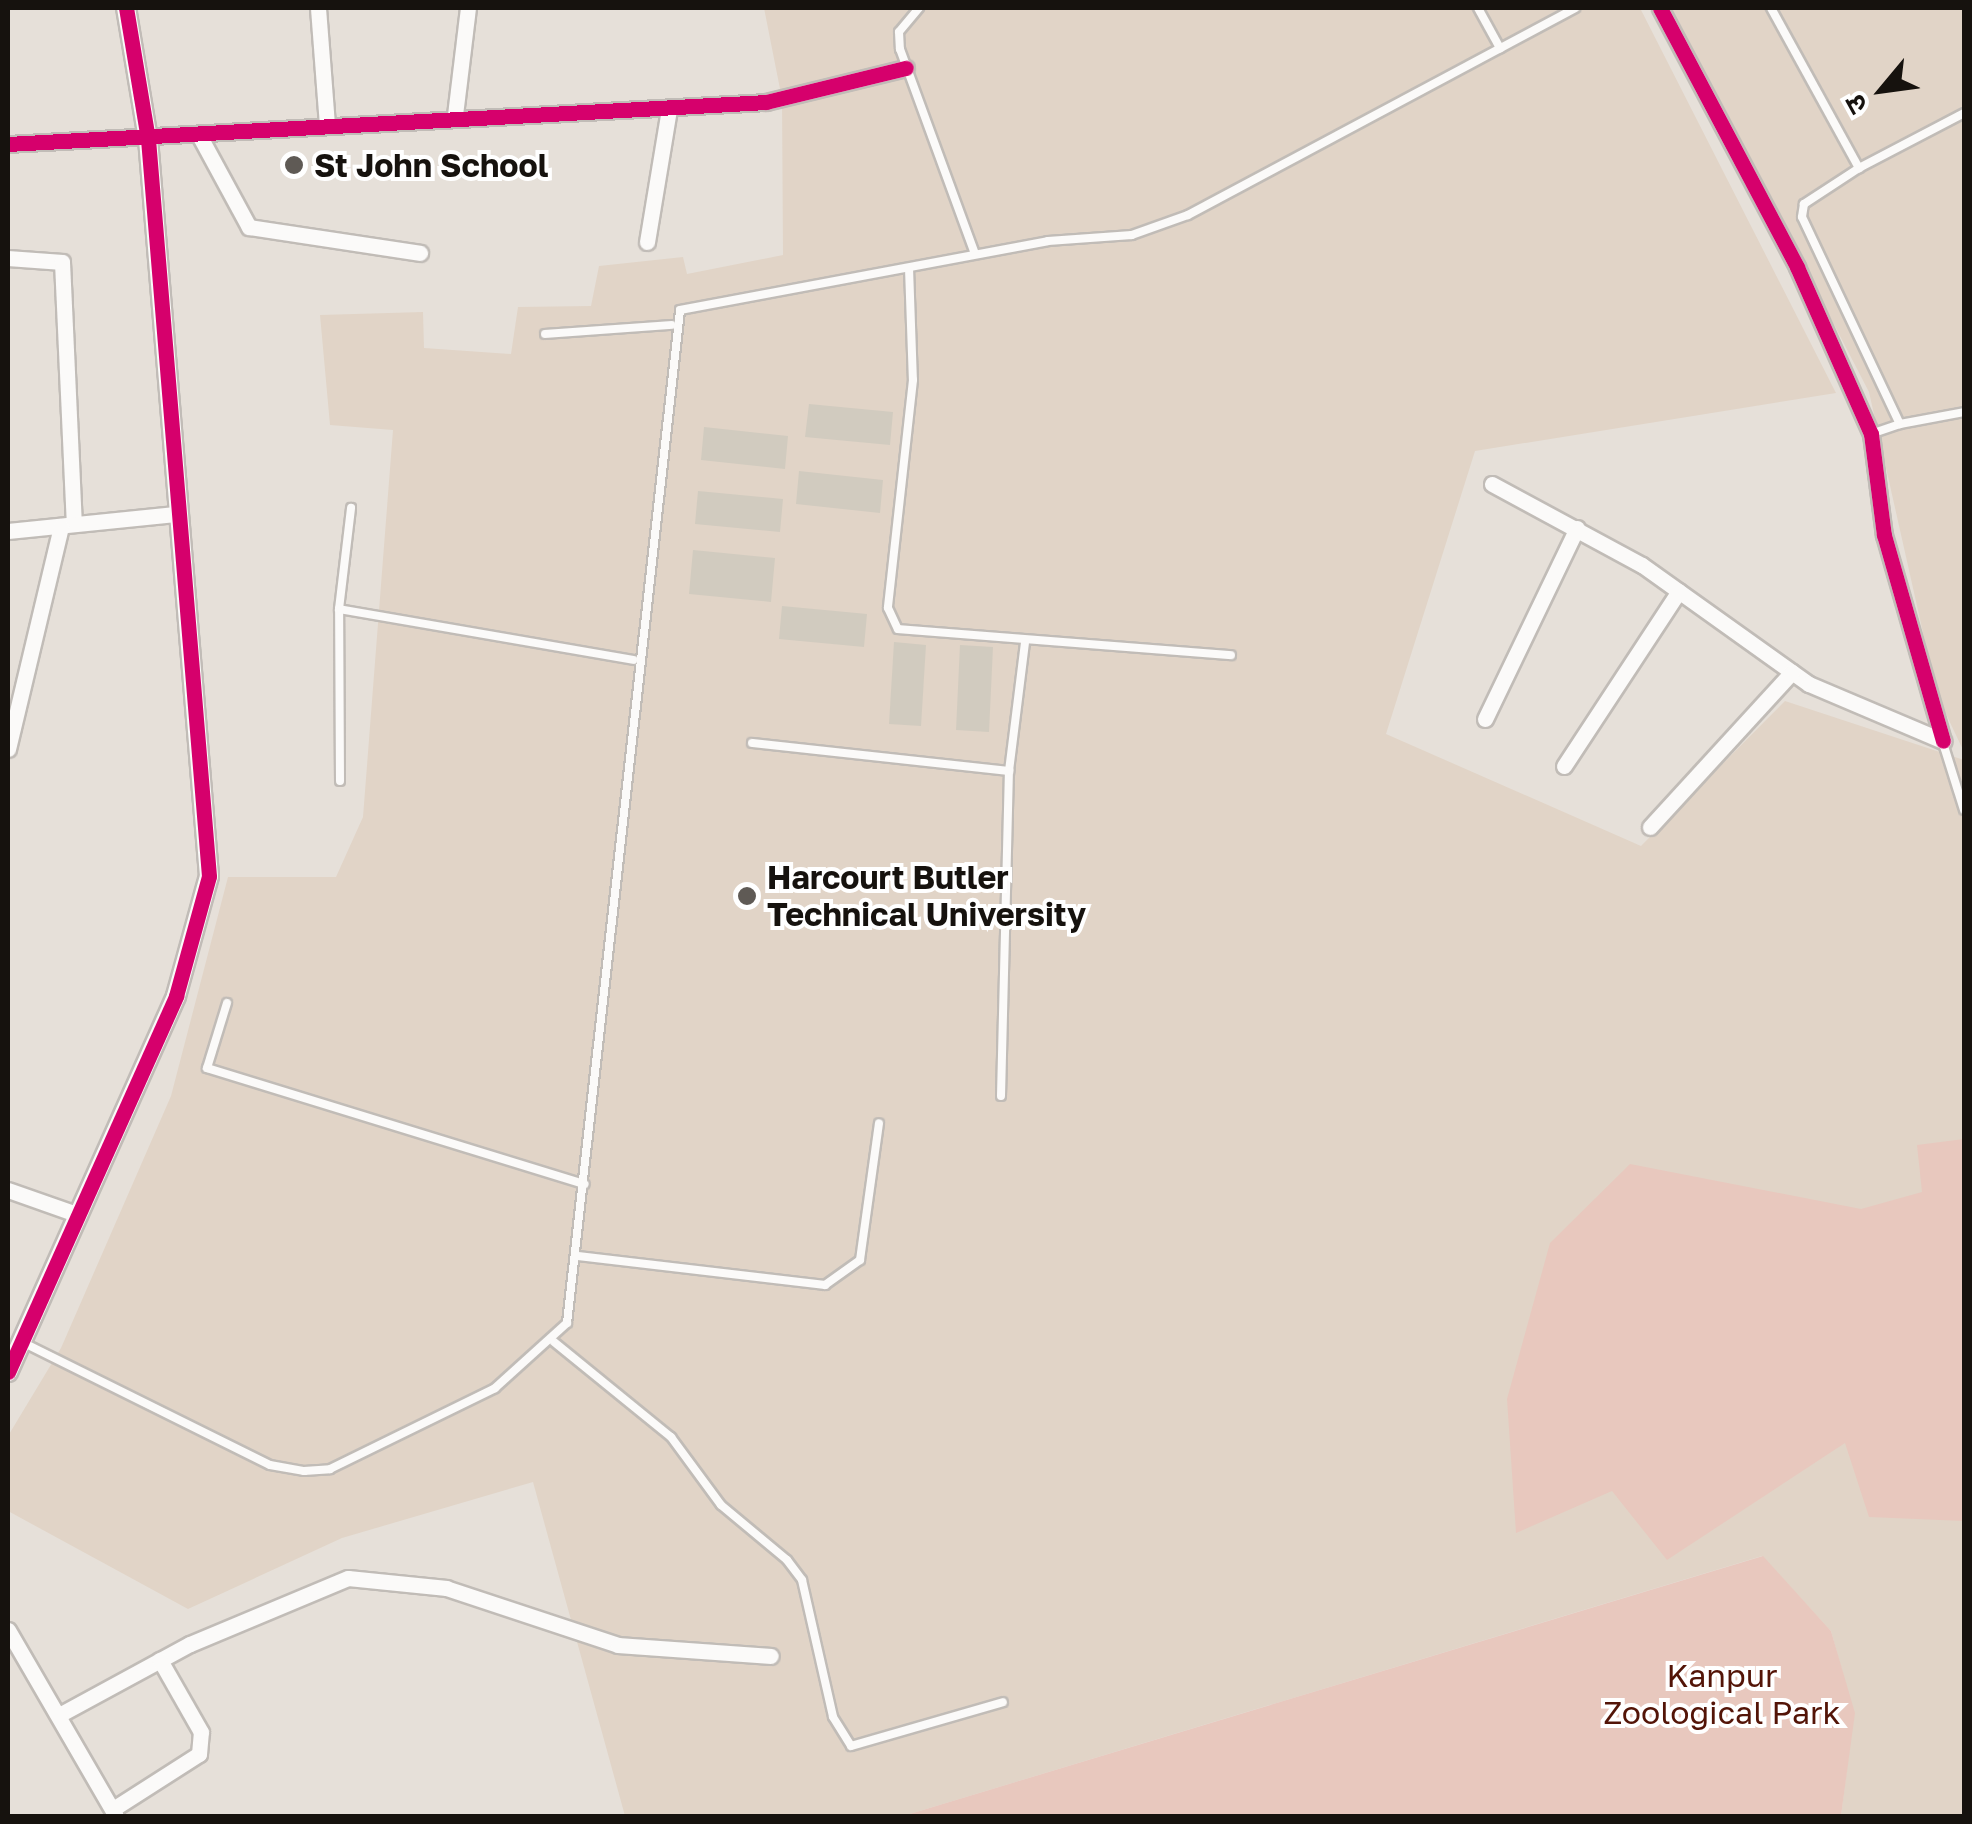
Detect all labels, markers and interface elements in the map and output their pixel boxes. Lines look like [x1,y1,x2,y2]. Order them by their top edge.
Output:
north arrow [1832,40,1932,140]
text: उ [1837,90,1874,120]
place label: St John School [314,146,548,184]
marker: St John School [283,154,305,176]
place label: Harcourt Butler Technical University [767,859,1086,934]
marker: Harcourt Butler Technical University [736,885,758,907]
park label: Kanpur Zoological Park [1603,1657,1841,1732]

